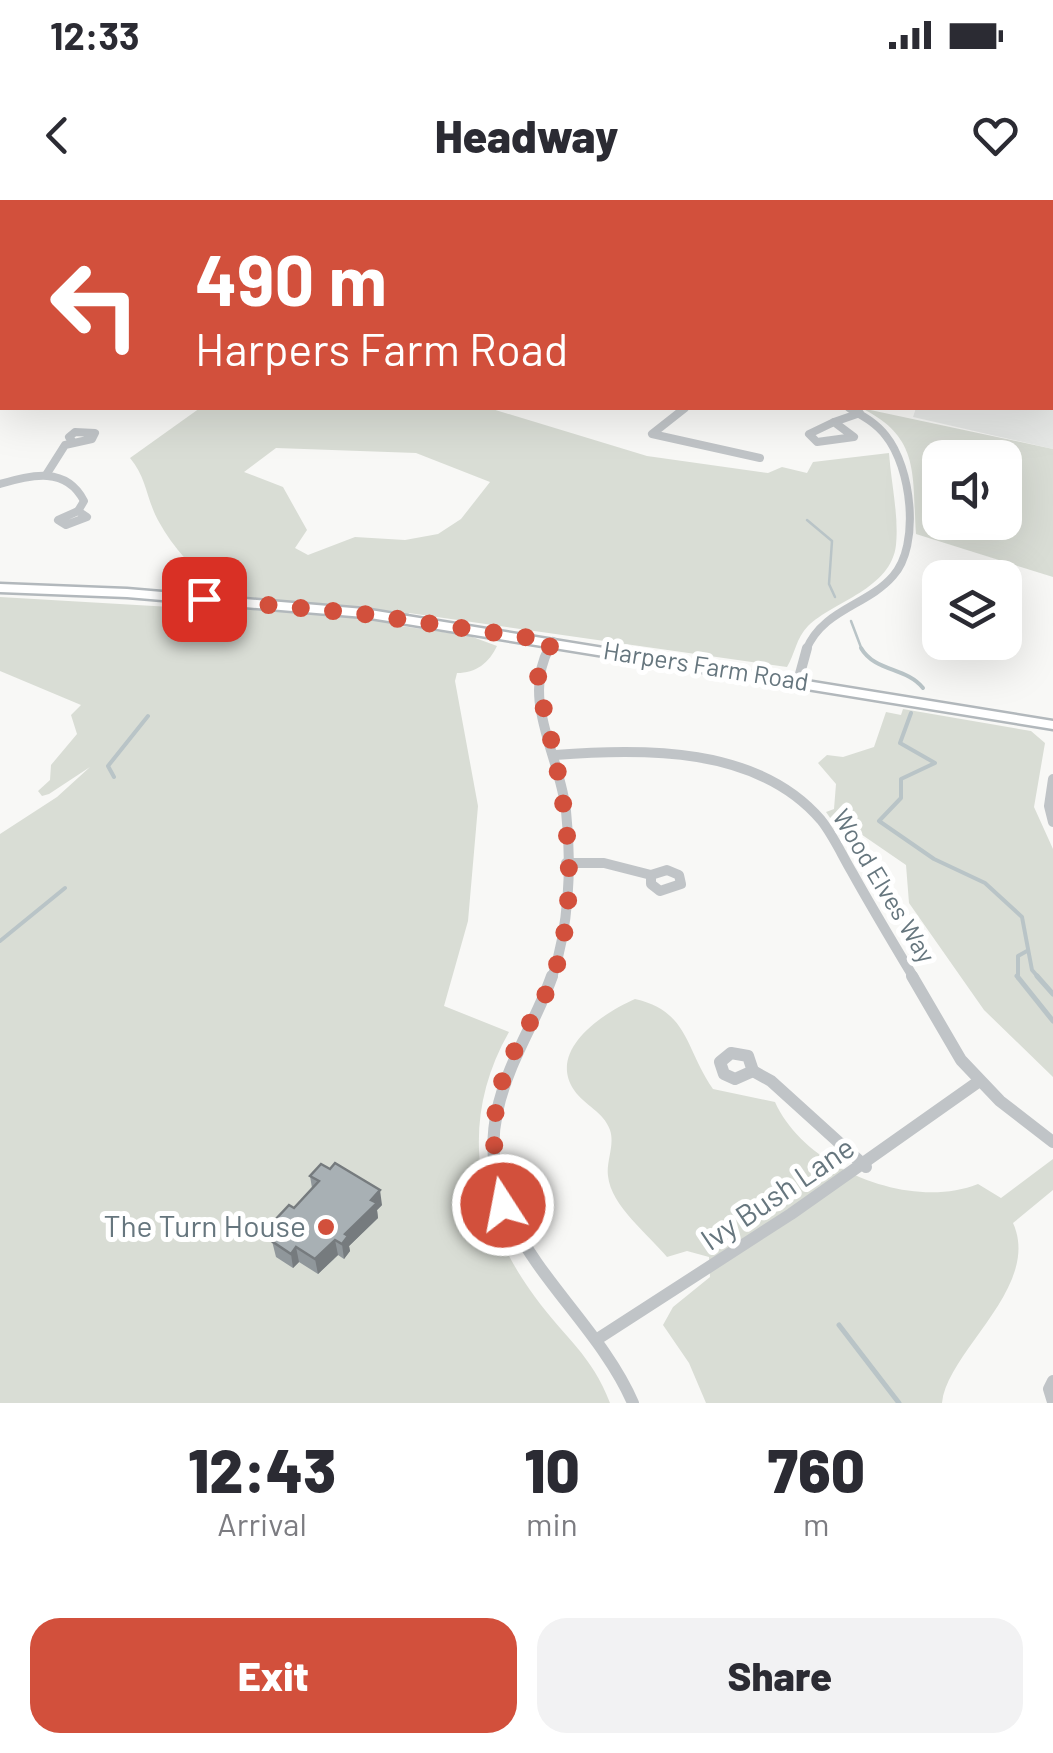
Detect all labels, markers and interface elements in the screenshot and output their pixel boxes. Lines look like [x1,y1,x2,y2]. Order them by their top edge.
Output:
text: 12:33 [50,12,140,58]
icon: back [30,108,85,163]
text: Headway [435,108,618,162]
icon: heart [968,108,1023,163]
text: 490 m [195,236,387,320]
icon: left [30,240,160,370]
text: Harpers Farm Road [195,321,568,375]
map controls [922,440,1022,660]
button: sound [922,440,1022,540]
pin [162,557,247,642]
button: layers [922,560,1022,660]
icon: arrive [177,572,232,627]
street label: Harpers Farm Road [601,634,811,696]
street label: Wood Elves Way [827,803,943,968]
street label: Ivy Bush Lane [693,1128,860,1257]
position arrow [451,1153,555,1257]
place label: The Turn House [104,1207,306,1243]
marker: The Turn House [315,1216,337,1238]
text: 12:43 [188,1433,336,1505]
text: 10 [524,1433,580,1505]
text: 760 [768,1433,865,1505]
text: Arrival [217,1504,307,1542]
text: min [526,1504,578,1542]
text: m [803,1504,830,1542]
button: Exit [30,1618,517,1733]
button: Share [537,1618,1023,1733]

